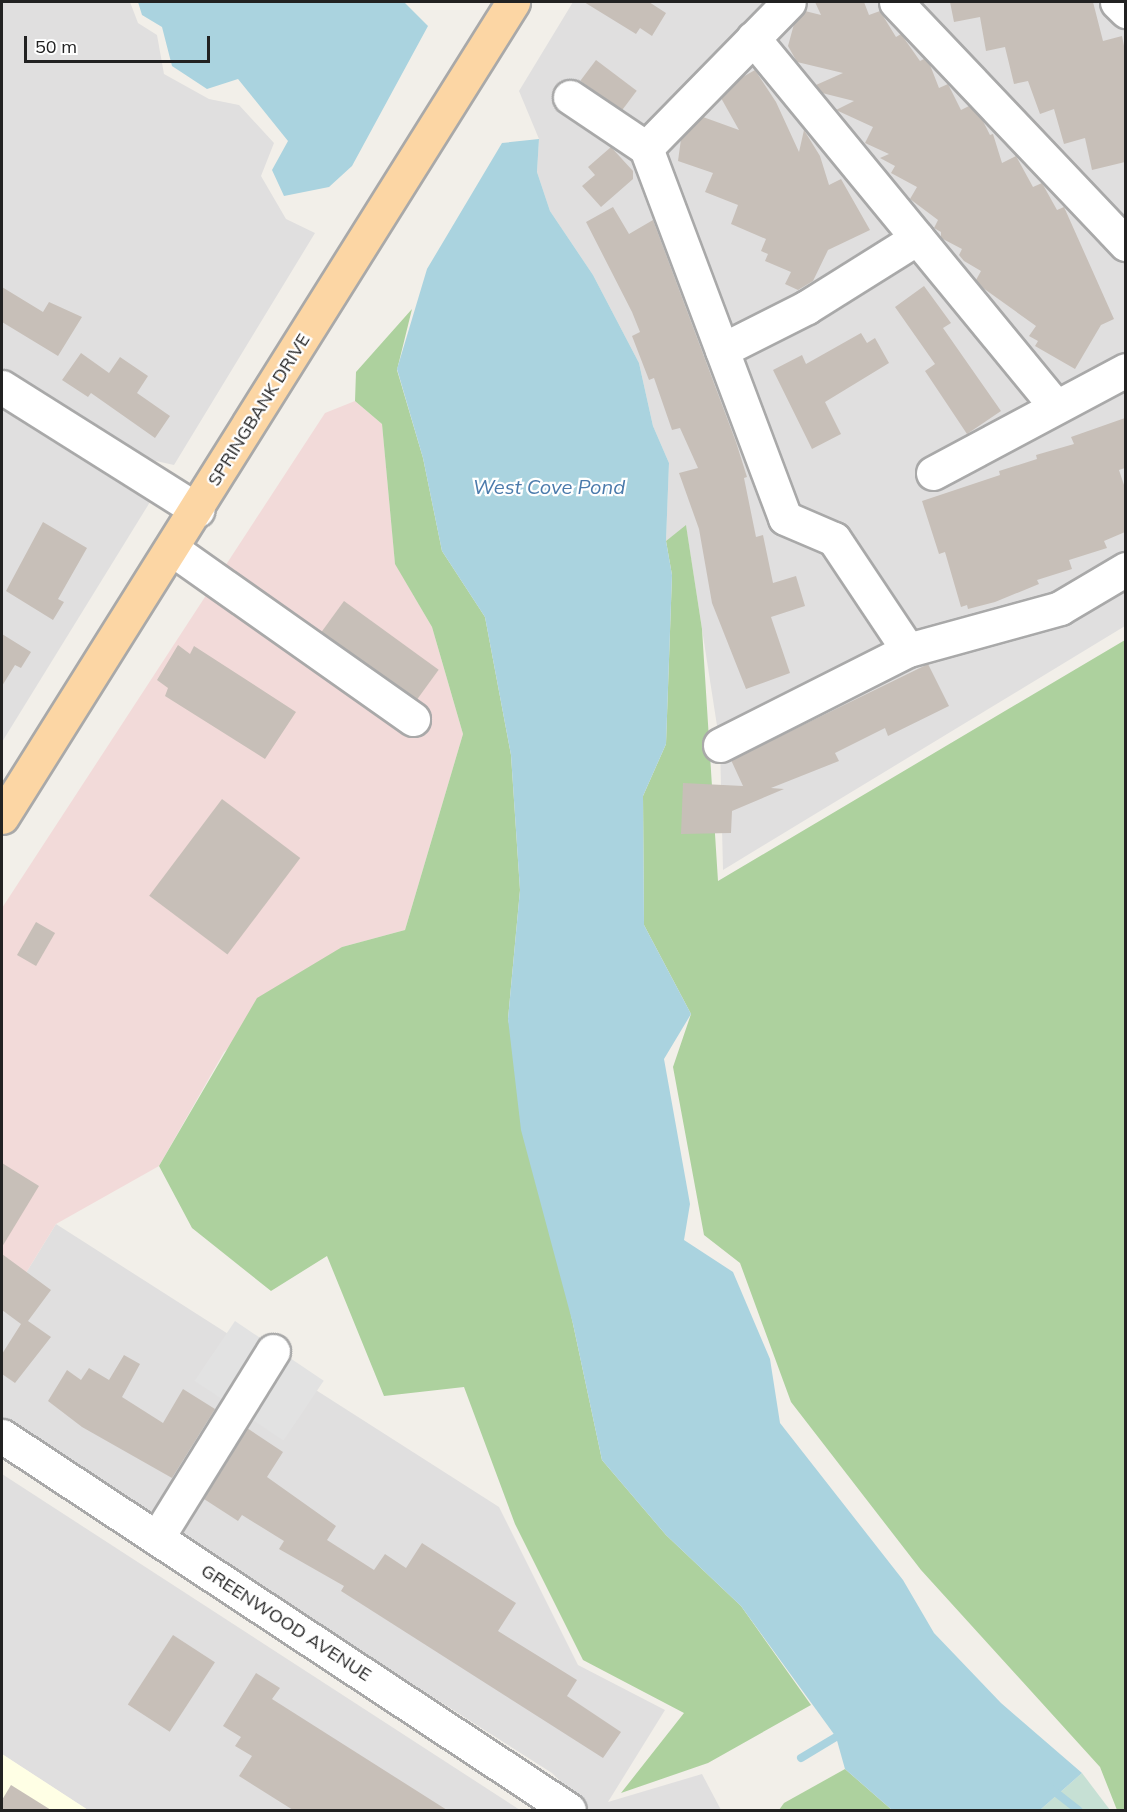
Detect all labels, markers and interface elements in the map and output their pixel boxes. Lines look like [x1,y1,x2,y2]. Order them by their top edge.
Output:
scale bar [27,24,213,62]
text: 50 m [35,35,77,58]
street label: SPRINGBANK DRIVE [203,330,315,490]
water label: West Cove Pond [473,474,625,498]
street label: GREENWOOD AVENUE [197,1560,375,1686]

